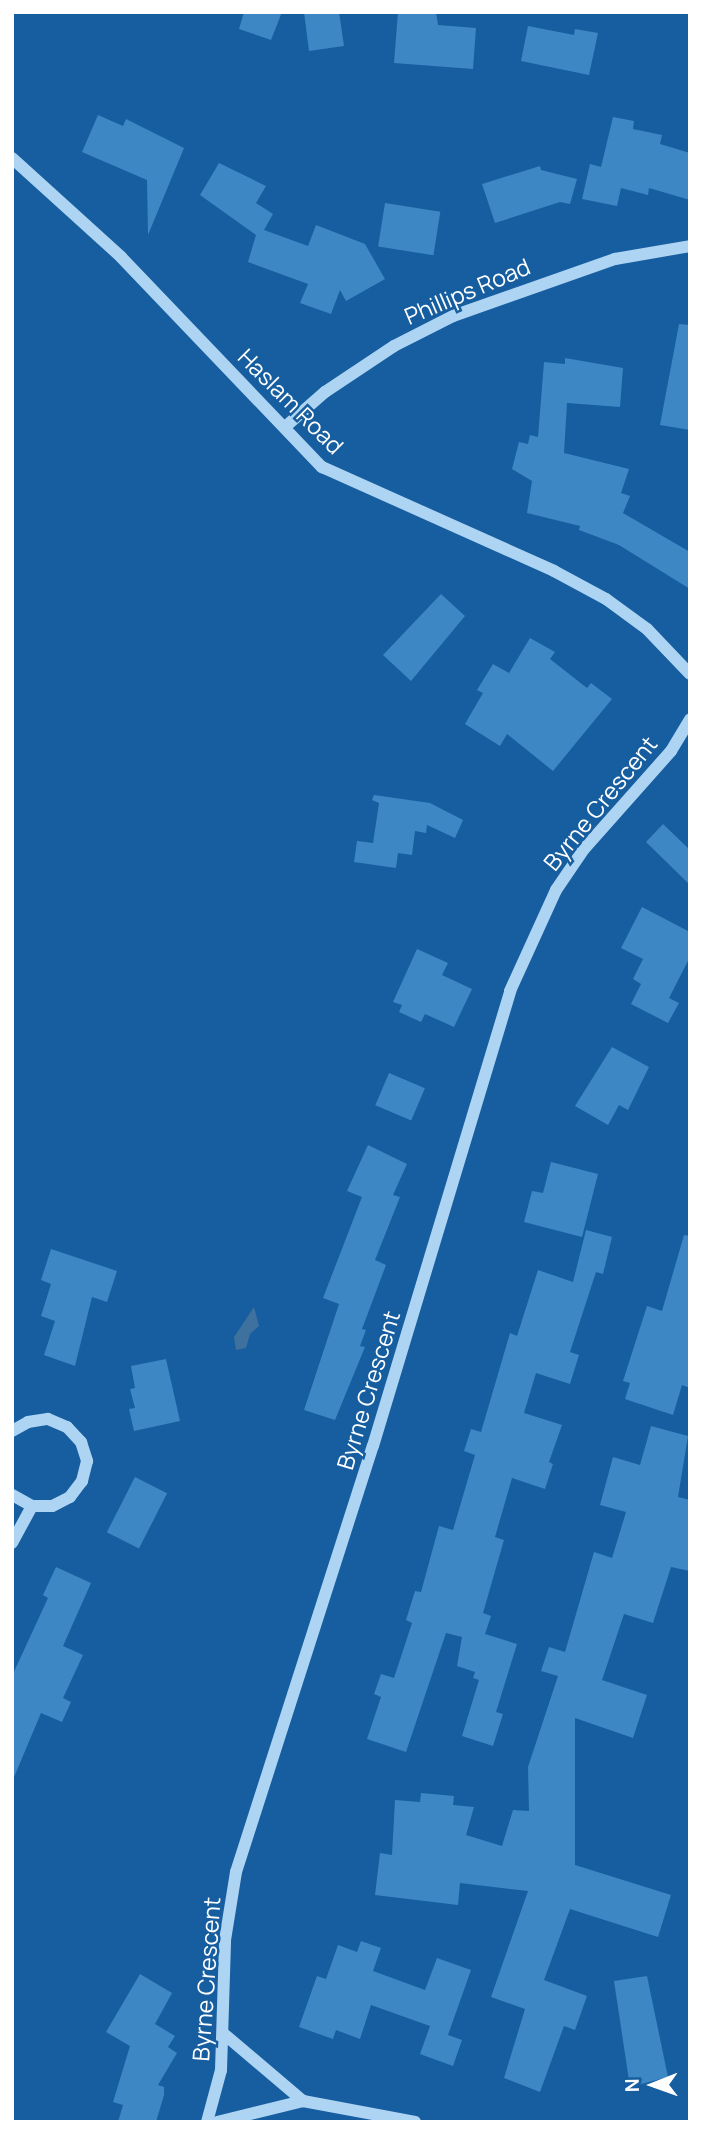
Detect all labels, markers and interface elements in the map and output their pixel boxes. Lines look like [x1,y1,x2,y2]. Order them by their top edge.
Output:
street label: Phillips Road [400,252,534,330]
street label: Haslam Road [233,343,349,459]
street label: Byrne Crescent [537,730,663,876]
street label: Byrne Crescent [331,1307,405,1473]
street label: Byrne Crescent [186,1896,226,2062]
north arrow [618,2050,688,2120]
text: N [619,2078,645,2092]

